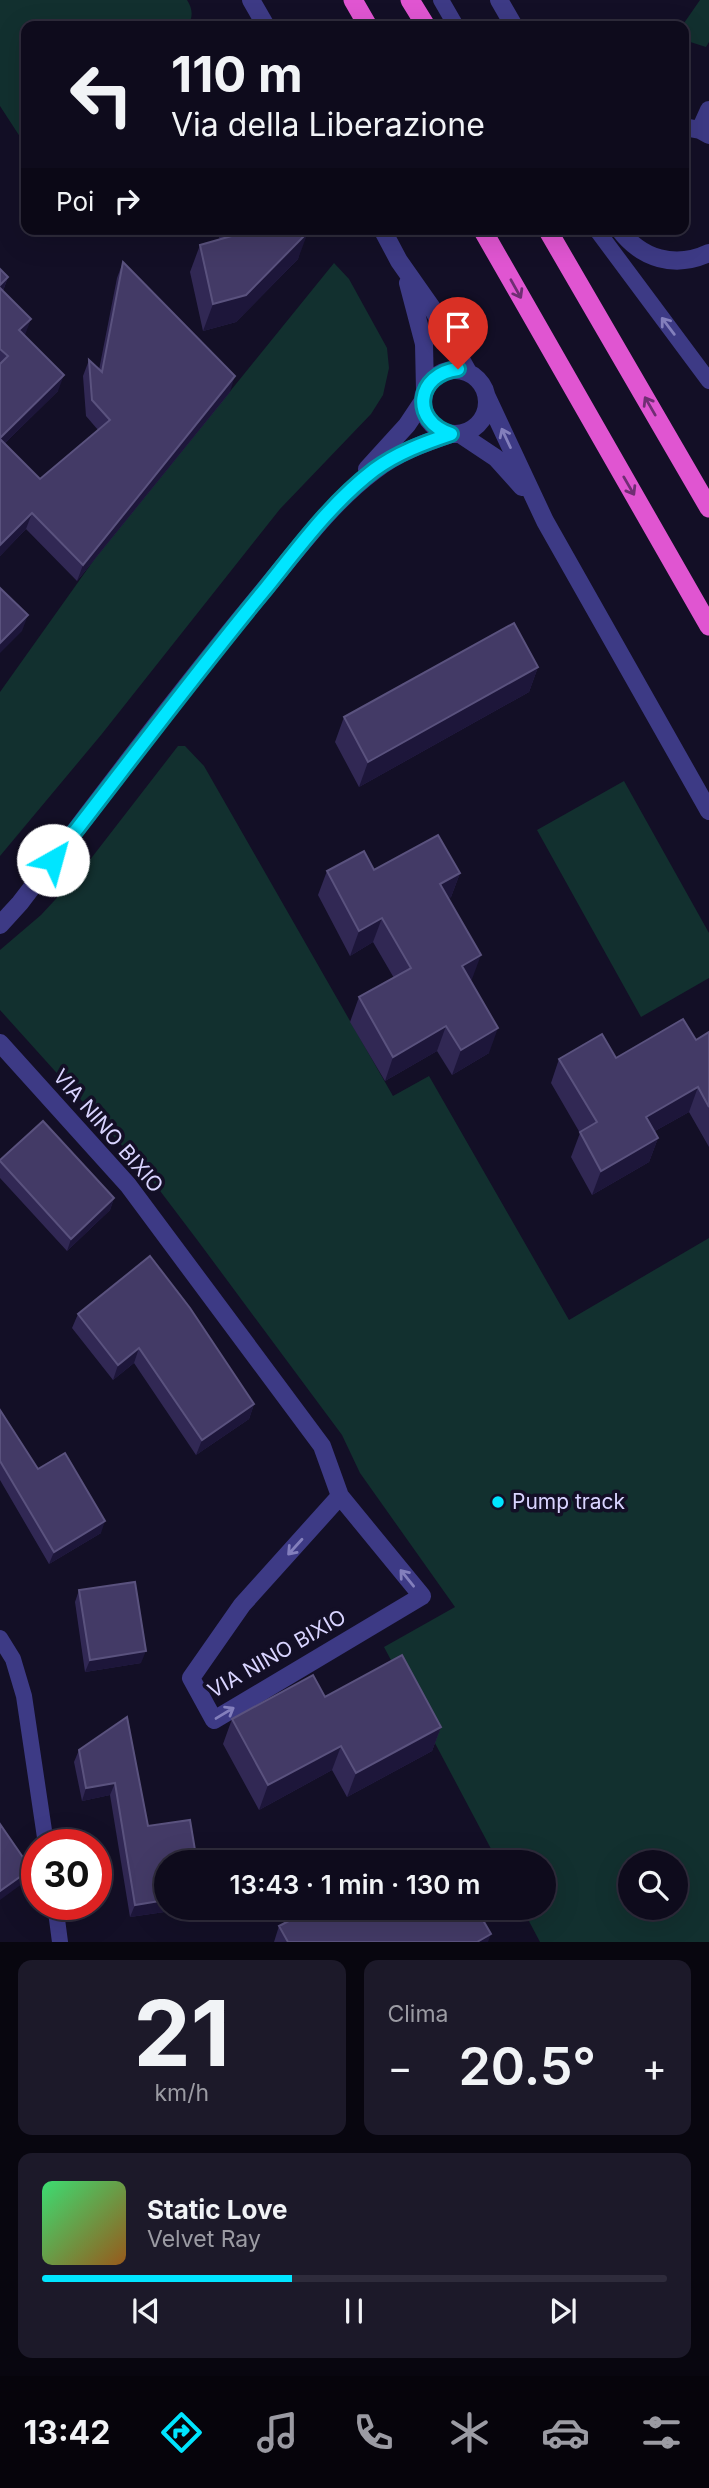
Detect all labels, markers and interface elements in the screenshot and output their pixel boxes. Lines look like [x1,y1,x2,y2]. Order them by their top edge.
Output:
text: 110 m [171,45,303,104]
icon: left [56,49,147,140]
text: Via della Liberazione [171,105,485,144]
icon: right [108,182,146,220]
text: Poi [56,186,94,217]
one-way arrow [509,278,523,298]
pin [428,297,488,369]
icon: arrive [439,308,477,346]
one-way arrow [661,317,675,336]
one-way arrow [643,397,657,417]
one-way arrow [499,427,512,449]
one-way arrow [622,476,636,496]
position arrow [16,823,90,897]
street label: VIA NINO BIXIO [48,1064,169,1197]
place label: Pump track [512,1489,626,1514]
marker: Pump track [490,1494,506,1510]
one-way arrow [287,1537,303,1555]
one-way arrow [399,1569,415,1587]
street label: VIA NINO BIXIO [203,1604,350,1703]
one-way arrow [215,1706,235,1720]
speed limit sign: 30 [21,1829,112,1920]
map controls [618,1850,688,1920]
button: search [618,1850,688,1920]
text: 13:43 · 1 min · 130 m [230,1869,480,1900]
text: 21 [133,1978,230,2088]
text: Clima [388,2000,449,2028]
text: 20.5° [458,2035,596,2098]
text: − [388,2044,413,2090]
text: + [642,2044,667,2090]
text: km/h [154,2079,209,2107]
text: Static Love [147,2194,288,2225]
text: Velvet Ray [147,2225,261,2253]
icon: previous [127,2292,165,2330]
icon: pause [335,2292,373,2330]
icon: next [544,2292,582,2330]
icon: directions [157,2408,206,2457]
icon: music [253,2408,302,2457]
icon: phone [349,2408,398,2457]
icon: climate [445,2408,494,2457]
icon: car [541,2408,590,2457]
icon: filters [637,2408,686,2457]
text: 13:42 [23,2413,110,2452]

